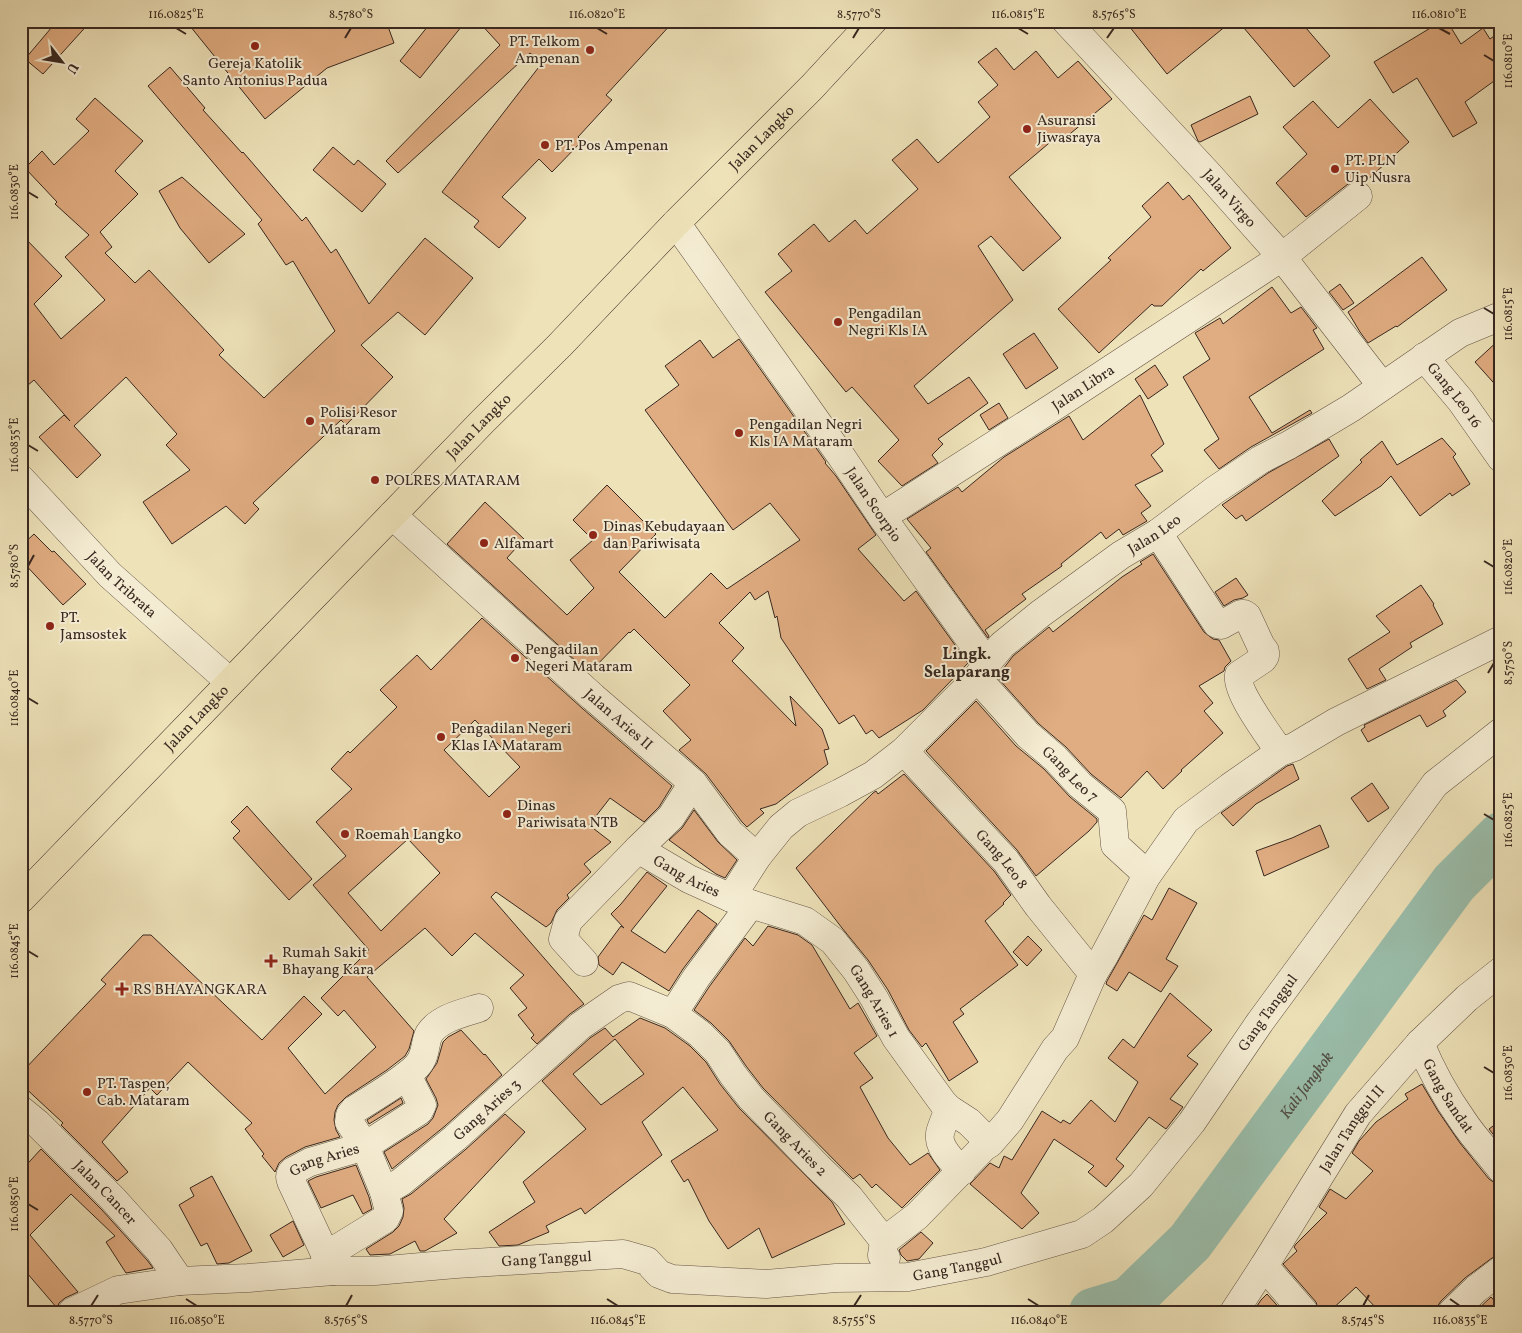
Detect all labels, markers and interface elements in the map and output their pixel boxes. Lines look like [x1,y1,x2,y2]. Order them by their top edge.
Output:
text: 116.0825°E [148,7,204,23]
text: 8.5780°S [329,7,373,23]
text: 116.0820°E [569,7,625,23]
text: 8.5770°S [837,7,881,23]
text: 116.0815°E [991,7,1045,23]
text: 8.5765°S [1092,7,1136,23]
text: 116.0810°E [1412,7,1466,23]
place label: PT. Telkom Ampenan [509,32,580,70]
text: 116.0810°E [1501,34,1517,88]
north arrow [38,38,88,88]
marker: Gereja Katolik Santo Antonius Padua [249,40,261,52]
marker: PT. Telkom Ampenan [584,44,596,56]
place label: Gereja Katolik Santo Antonius Padua [182,54,328,92]
text: U [61,59,82,77]
street label: Jalan Langko [725,101,800,176]
place label: Asuransi Jiwasraya [1037,111,1101,149]
marker: Asuransi Jiwasraya [1021,123,1033,135]
place label: PT. Pos Ampenan [555,136,669,157]
marker: PT. Pos Ampenan [539,139,551,151]
place label: PT. PLN Uip Nusra [1345,151,1411,189]
marker: PT. PLN Uip Nusra [1329,163,1341,175]
text: 116.0830°E [7,164,23,220]
street label: Jalan Virgo [1197,165,1260,233]
text: 116.0815°E [1501,287,1517,341]
place label: Pengadilan Negri Kls IA [848,304,928,342]
marker: Pengadilan Negri Kls IA [832,316,844,328]
street label: Gang Leo 16 [1421,359,1486,433]
street label: Jalan Libra [1048,361,1119,417]
street label: Jalan Langko [442,390,517,465]
place label: Polisi Resor Mataram [320,403,397,441]
marker: Polisi Resor Mataram [304,415,316,427]
place label: Pengadilan Negri Kls IA Mataram [749,415,862,453]
text: 116.0835°E [7,417,23,473]
marker: Pengadilan Negri Kls IA Mataram [733,427,745,439]
street label: Jalan Scorpio [839,464,906,547]
place label: POLRES MATARAM [385,471,520,492]
marker: POLRES MATARAM [369,474,381,486]
street label: Jalan Leo [1124,510,1186,561]
place label: Dinas Kebudayaan dan Pariwisata [603,517,725,555]
marker: Dinas Kebudayaan dan Pariwisata [587,529,599,541]
place label: Alfamart [494,534,554,555]
marker: Alfamart [478,537,490,549]
text: 116.0820°E [1501,539,1517,595]
text: 8.5780°S [7,544,23,588]
street label: Jalan Tribrata [81,547,161,624]
place label: PT. Jamsostek [60,608,127,646]
marker: PT. Jamsostek [44,620,56,632]
place label: Pengadilan Negeri Mataram [525,640,633,678]
text: 8.5750°S [1501,641,1517,685]
district label: Lingk. Selaparang [924,644,1010,684]
marker: Pengadilan Negeri Mataram [509,652,521,664]
text: 116.0840°E [7,670,23,726]
street label: Jalan Langko [160,681,234,757]
street label: Jalan Aries II [579,685,657,756]
place label: Pengadilan Negeri Klas IA Mataram [451,719,571,757]
marker: Pengadilan Negeri Klas IA Mataram [435,731,447,743]
street label: Gang Leo 7 [1037,742,1102,808]
text: 116.0825°E [1501,792,1517,848]
place label: Dinas Pariwisata NTB [517,796,618,834]
marker: Dinas Pariwisata NTB [501,808,513,820]
place label: Roemah Langko [355,825,461,846]
street label: Gang Leo 8 [970,825,1032,894]
marker: Roemah Langko [339,828,351,840]
street label: Gang Aries [648,851,723,904]
text: 116.0845°E [7,923,23,979]
place label: Rumah Sakit Bhayang Kara [282,943,374,981]
marker: Rumah Sakit Bhayang Kara [264,954,278,968]
street label: Gang Aries 1 [843,961,903,1042]
street label: Gang Tanggul [1234,971,1304,1056]
place label: RS BHAYANGKARA [133,980,268,1001]
marker: RS BHAYANGKARA [115,982,129,996]
text: 116.0830°E [1501,1045,1517,1101]
water label: Kali Jangkok [1275,1047,1340,1124]
street label: Gang Sandat [1416,1056,1478,1138]
place label: PT. Taspen, Cab. Mataram [97,1074,190,1112]
street label: Gang Aries 3 [449,1075,526,1146]
street label: Jalan Tanggul II [1315,1081,1390,1177]
marker: PT. Taspen, Cab. Mataram [81,1086,93,1098]
street label: Gang Aries 2 [757,1107,831,1182]
street label: Gang Aries [286,1139,362,1183]
street label: Jalan Cancer [68,1156,141,1230]
text: 116.0850°E [7,1176,23,1232]
street label: Gang Tanggul [501,1247,592,1273]
street label: Gang Tanggul [911,1249,1005,1288]
text: 8.5770°S [69,1313,113,1329]
text: 116.0850°E [169,1313,225,1329]
text: 8.5765°S [324,1313,368,1329]
text: 116.0845°E [590,1313,646,1329]
text: 8.5755°S [832,1313,876,1329]
text: 116.0840°E [1011,1313,1067,1329]
text: 8.5745°S [1342,1313,1384,1329]
text: 116.0835°E [1432,1313,1488,1329]

